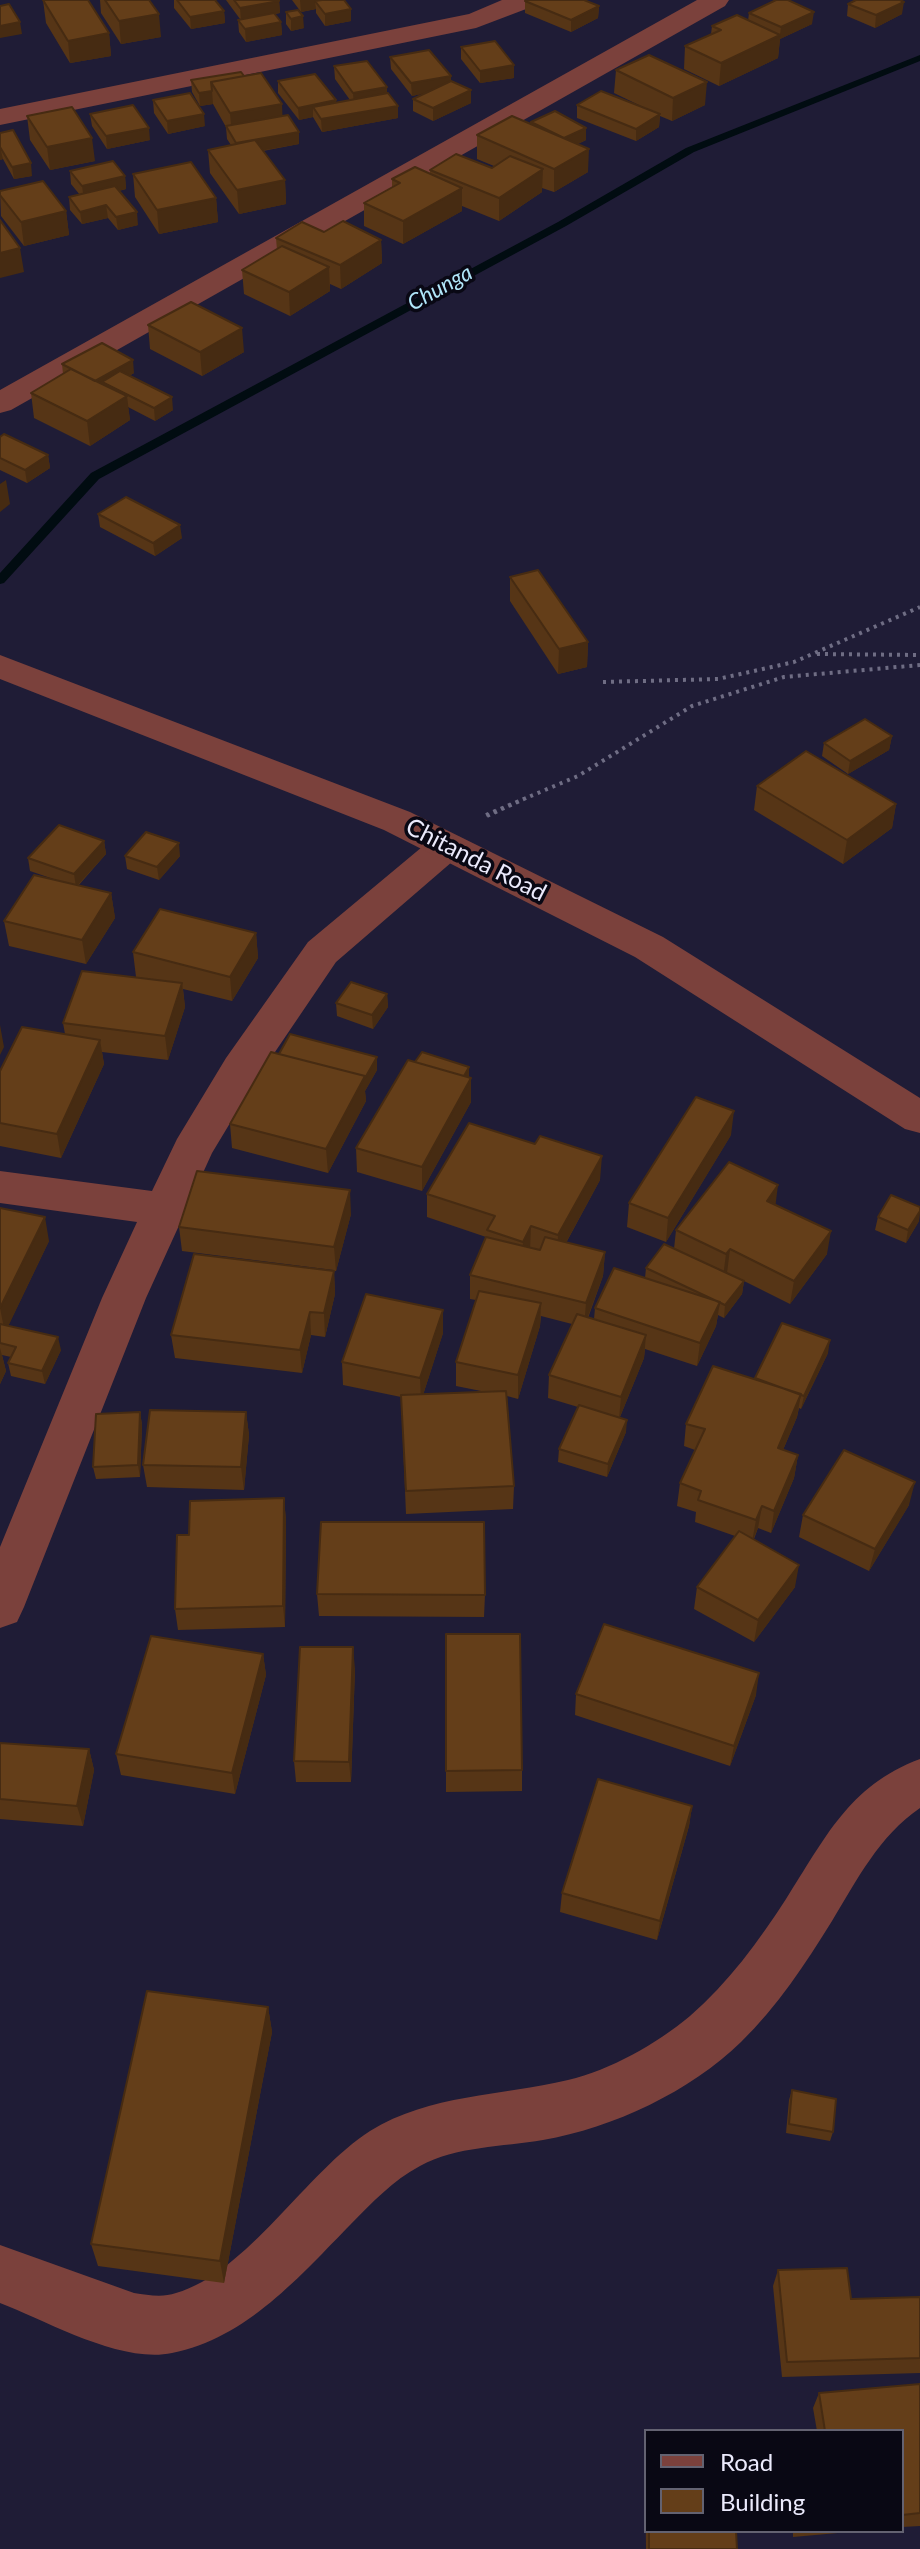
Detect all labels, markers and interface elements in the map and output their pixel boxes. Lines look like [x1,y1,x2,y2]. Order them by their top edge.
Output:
water label: Chunga [403,259,477,317]
street label: Chitanda Road [401,812,551,908]
legend [644,2429,904,2533]
text: Road [720,2447,773,2476]
text: Building [720,2487,805,2516]

